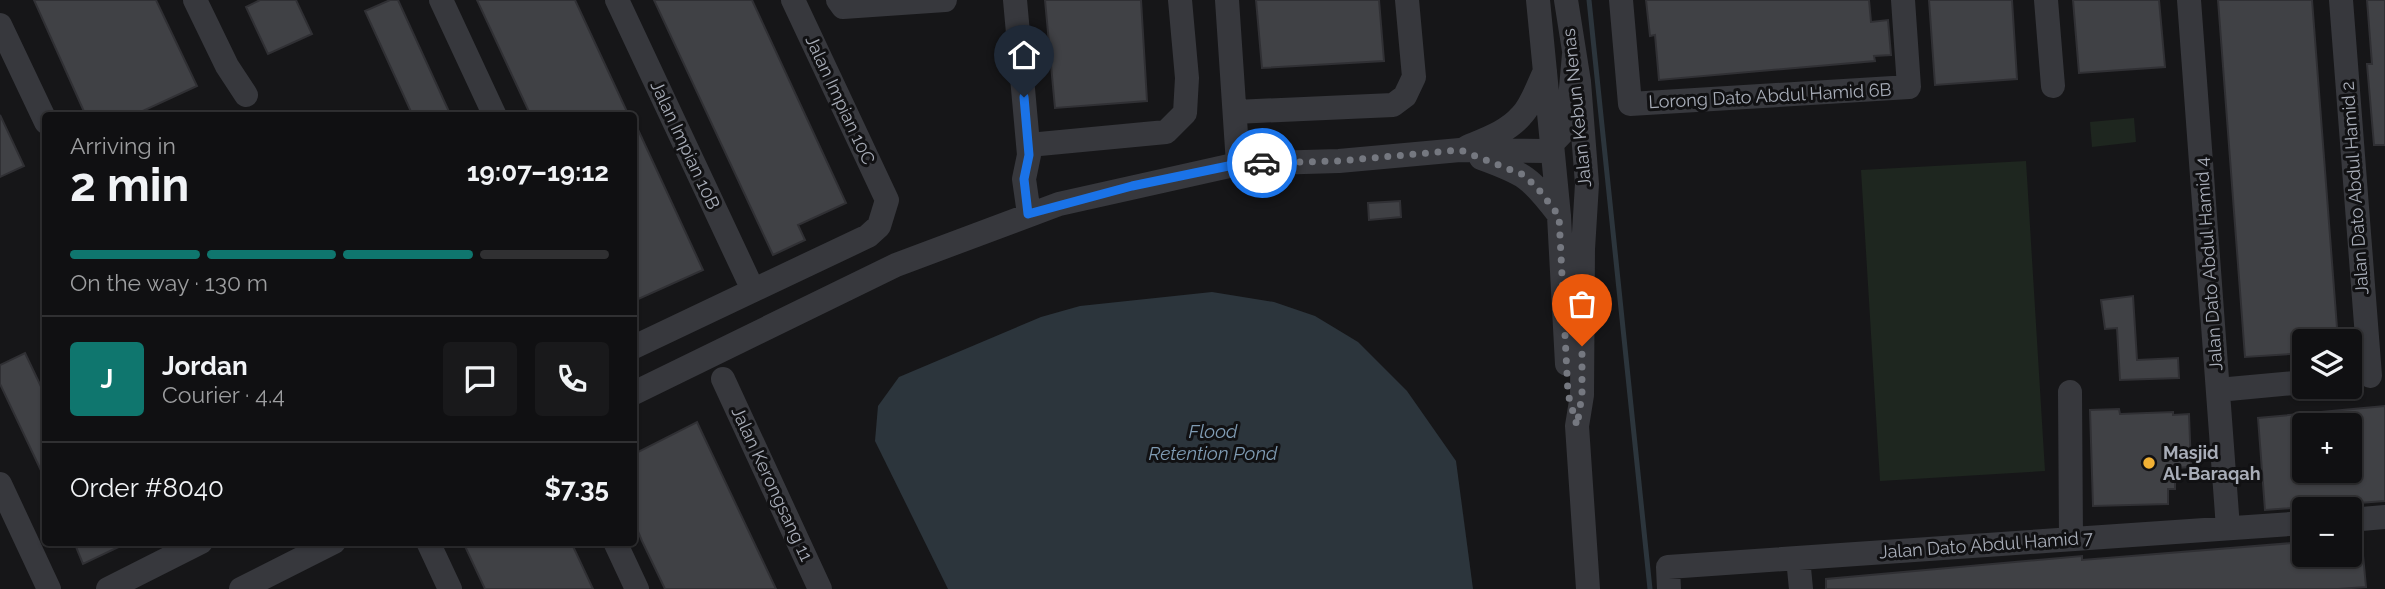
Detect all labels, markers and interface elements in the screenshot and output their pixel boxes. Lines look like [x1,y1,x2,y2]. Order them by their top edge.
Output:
pin [994,25,1054,97]
street label: Jalan Kebun Nenas [1558,27,1595,189]
street label: Jalan Impian 10C [801,32,880,168]
icon: home [1005,36,1043,74]
street label: Jalan Impian 10B [646,77,725,213]
street label: Lorong Dato Abdul Hamid 6B [1648,79,1892,112]
street label: Jalan Dato Abdul Hamid 2 [2337,81,2372,296]
courier [1227,128,1297,198]
text: Arriving in [70,132,176,159]
icon: car [1243,144,1281,182]
street label: Jalan Dato Abdul Hamid 4 [2191,156,2226,372]
text: 19:07–19:12 [467,157,609,187]
text: 2 min [70,158,189,212]
text: On the way · 130 m [70,269,268,296]
pin [1552,274,1612,346]
icon: bag [1563,285,1601,323]
map controls [2292,329,2362,567]
button: layers [2292,329,2362,399]
button: chat [443,342,517,416]
button: phone [535,342,609,416]
text: Jordan [162,351,248,381]
text: J [101,364,113,394]
text: Courier · 4.4 [162,381,285,408]
street label: Jalan Kerongsang 11 [727,403,818,565]
button: + [2292,413,2362,483]
water label: Flood Retention Pond [1149,420,1278,464]
place label: Masjid Al-Baraqah [2163,442,2261,484]
marker: Masjid Al-Baraqah [2141,455,2157,471]
text: Order #8040 [70,473,224,503]
text: $7.35 [545,473,609,503]
button: − [2292,497,2362,567]
street label: Jalan Dato Abdul Hamid 7 [1878,527,2094,562]

